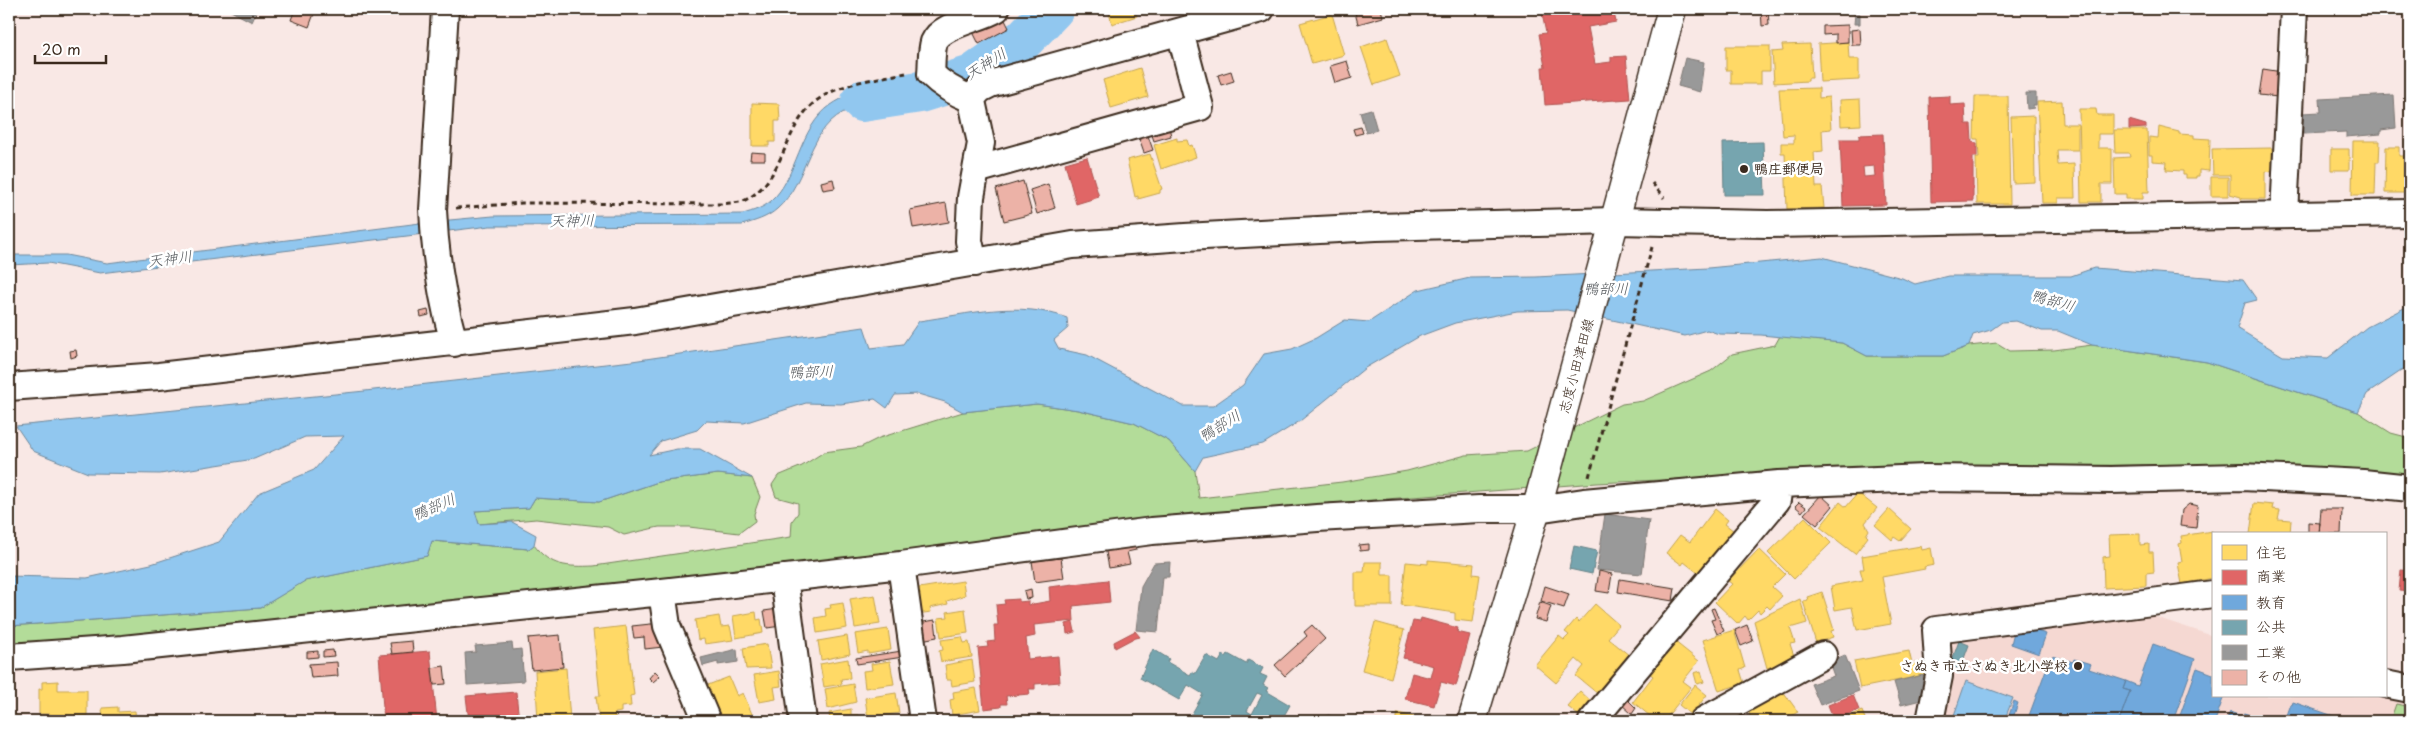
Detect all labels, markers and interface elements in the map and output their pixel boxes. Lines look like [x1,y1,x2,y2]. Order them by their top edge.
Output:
scale bar [35,32,106,64]
text: 20 m [42,37,81,60]
water label: 天神川 [960,41,1010,84]
place label: 鴨庄郵便局 [1754,158,1824,179]
marker: 鴨庄郵便局 [1738,163,1750,175]
water label: 天神川 [549,208,595,231]
water label: 天神川 [146,243,194,272]
water label: 鴨部川 [1583,276,1629,299]
water label: 鴨部川 [2029,282,2078,317]
street label: 志度小田津田線 [1553,316,1598,416]
water label: 鴨部川 [788,359,834,382]
water label: 鴨部川 [1194,403,1244,446]
water label: 鴨部川 [408,486,459,525]
legend [2212,532,2386,698]
text: 住宅 [2256,540,2286,563]
text: 商業 [2256,564,2286,587]
text: 教育 [2256,590,2286,613]
text: 公共 [2256,614,2286,637]
text: 工業 [2256,640,2286,663]
place label: さぬき市立さぬき北小学校 [1900,655,2068,676]
marker: さぬき市立さぬき北小学校 [2072,660,2084,672]
text: その他 [2256,664,2301,687]

